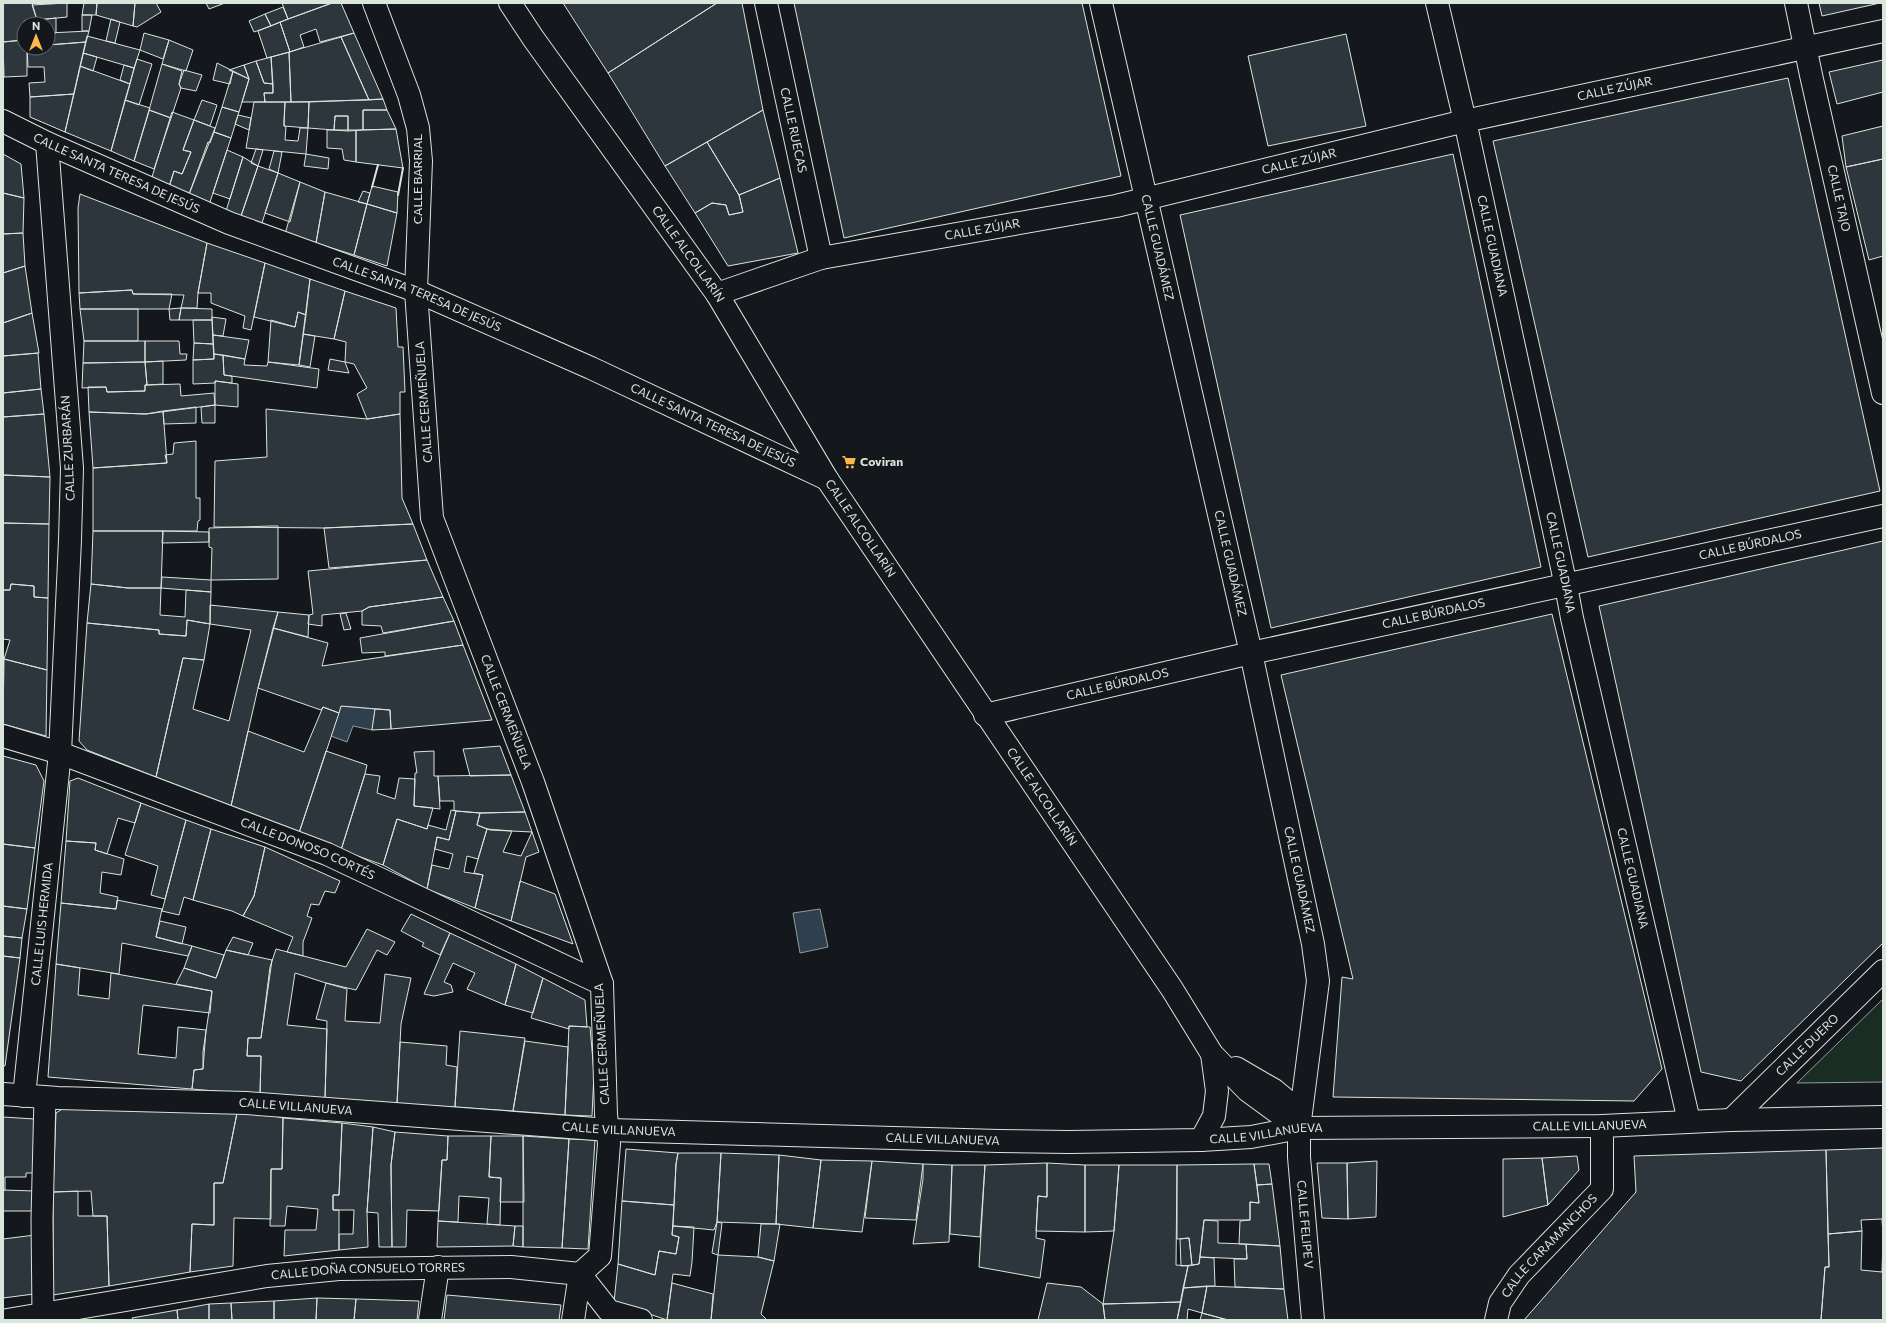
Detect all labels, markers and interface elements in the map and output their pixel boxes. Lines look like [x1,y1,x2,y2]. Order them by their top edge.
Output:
north arrow [16,16,56,56]
text: N [32,19,40,32]
street label: CALLE ZÚJAR [1576,73,1653,103]
street label: CALLE RUECAS [778,86,810,174]
street label: CALLE SANTA TERESA DE JESÚS [31,129,202,215]
street label: CALLE BARRIAL [410,134,424,224]
street label: CALLE ZÚJAR [1260,145,1338,176]
street label: CALLE TAJO [1826,163,1854,233]
street label: CALLE GUADÁMEZ [1139,193,1177,302]
street label: CALLE GUADIANA [1475,194,1511,297]
street label: CALLE ALCOLLARÍN [650,203,728,304]
street label: CALLE ZÚJAR [943,215,1021,242]
street label: CALLE SANTA TERESA DE JESÚS [331,253,504,334]
street label: CALLE CERMEÑUELA [412,341,434,463]
street label: CALLE SANTA TERESA DE JESÚS [629,380,798,469]
street label: CALLE ZURBARÁN [57,395,77,501]
supermarket icon: Coviran [841,454,857,470]
place label: Coviran [860,454,903,468]
street label: CALLE ALCOLLARÍN [823,476,899,579]
street label: CALLE GUADÁMEZ [1212,509,1250,618]
street label: CALLE GUADIANA [1544,510,1579,614]
street label: CALLE BÚRDALOS [1697,526,1803,562]
street label: CALLE BÚRDALOS [1381,595,1486,630]
street label: CALLE CERMEÑUELA [479,652,535,771]
street label: CALLE BÚRDALOS [1065,664,1170,702]
street label: CALLE ALCOLLARÍN [1005,745,1081,848]
street label: CALLE DONOSO CORTÉS [239,814,378,882]
street label: CALLE GUADÁMEZ [1282,825,1318,934]
street label: CALLE GUADIANA [1615,826,1652,930]
street label: CALLE LUIS HERMIDA [28,862,54,986]
street label: CALLE CERMEÑUELA [591,983,611,1105]
street label: CALLE DUERO [1772,1011,1841,1078]
street label: CALLE VILLANUEVA [239,1095,353,1117]
street label: CALLE VILLANUEVA [1533,1116,1647,1132]
street label: CALLE VILLANUEVA [561,1119,676,1138]
street label: CALLE VILLANUEVA [1209,1120,1323,1145]
street label: CALLE VILLANUEVA [886,1130,1000,1147]
street label: CALLE FELIPE V [1295,1179,1317,1270]
street label: CALLE CARAMANCHOS [1498,1191,1599,1300]
street label: CALLE DOÑA CONSUELO TORRES [270,1260,465,1282]

